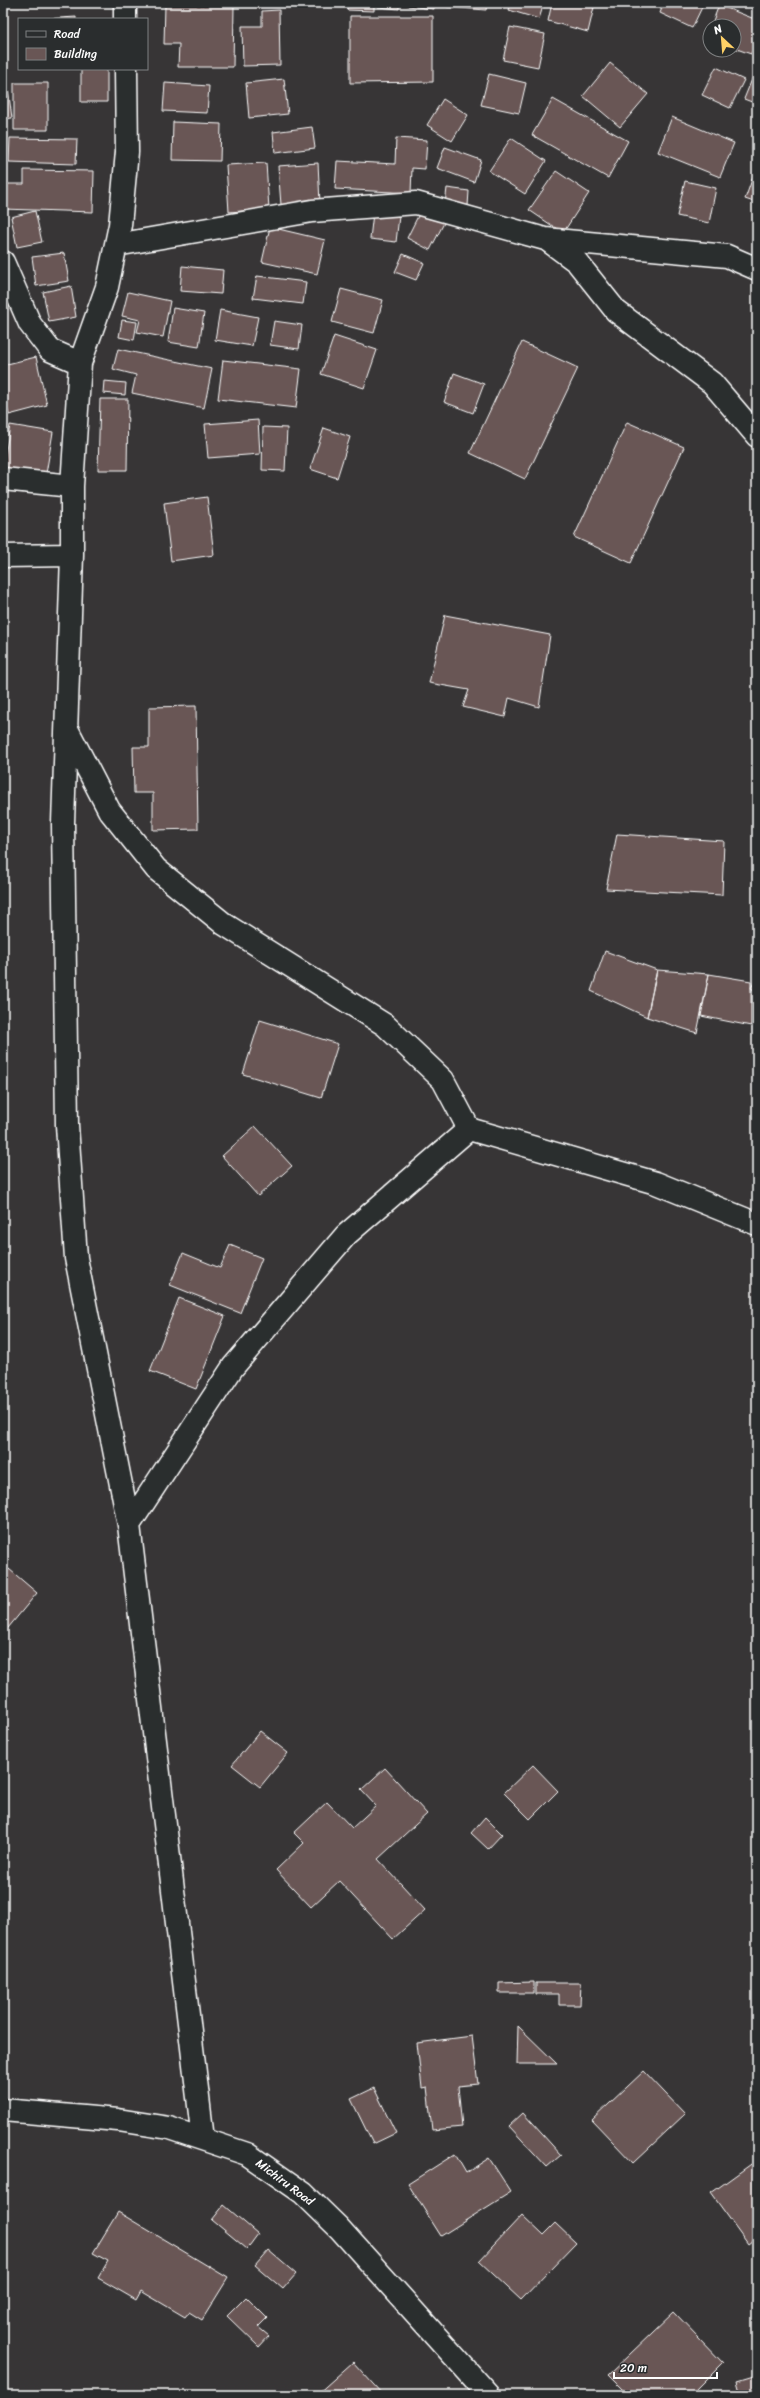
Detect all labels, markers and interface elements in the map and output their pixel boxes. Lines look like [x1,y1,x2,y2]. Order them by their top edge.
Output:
legend [18,18,148,70]
north arrow [702,18,742,58]
text: N [709,19,726,40]
text: Road [54,23,81,45]
text: Building [54,43,97,65]
street label: Michiru Road [251,2152,320,2213]
scale bar [614,2354,717,2380]
text: 20 m [620,2357,647,2379]

